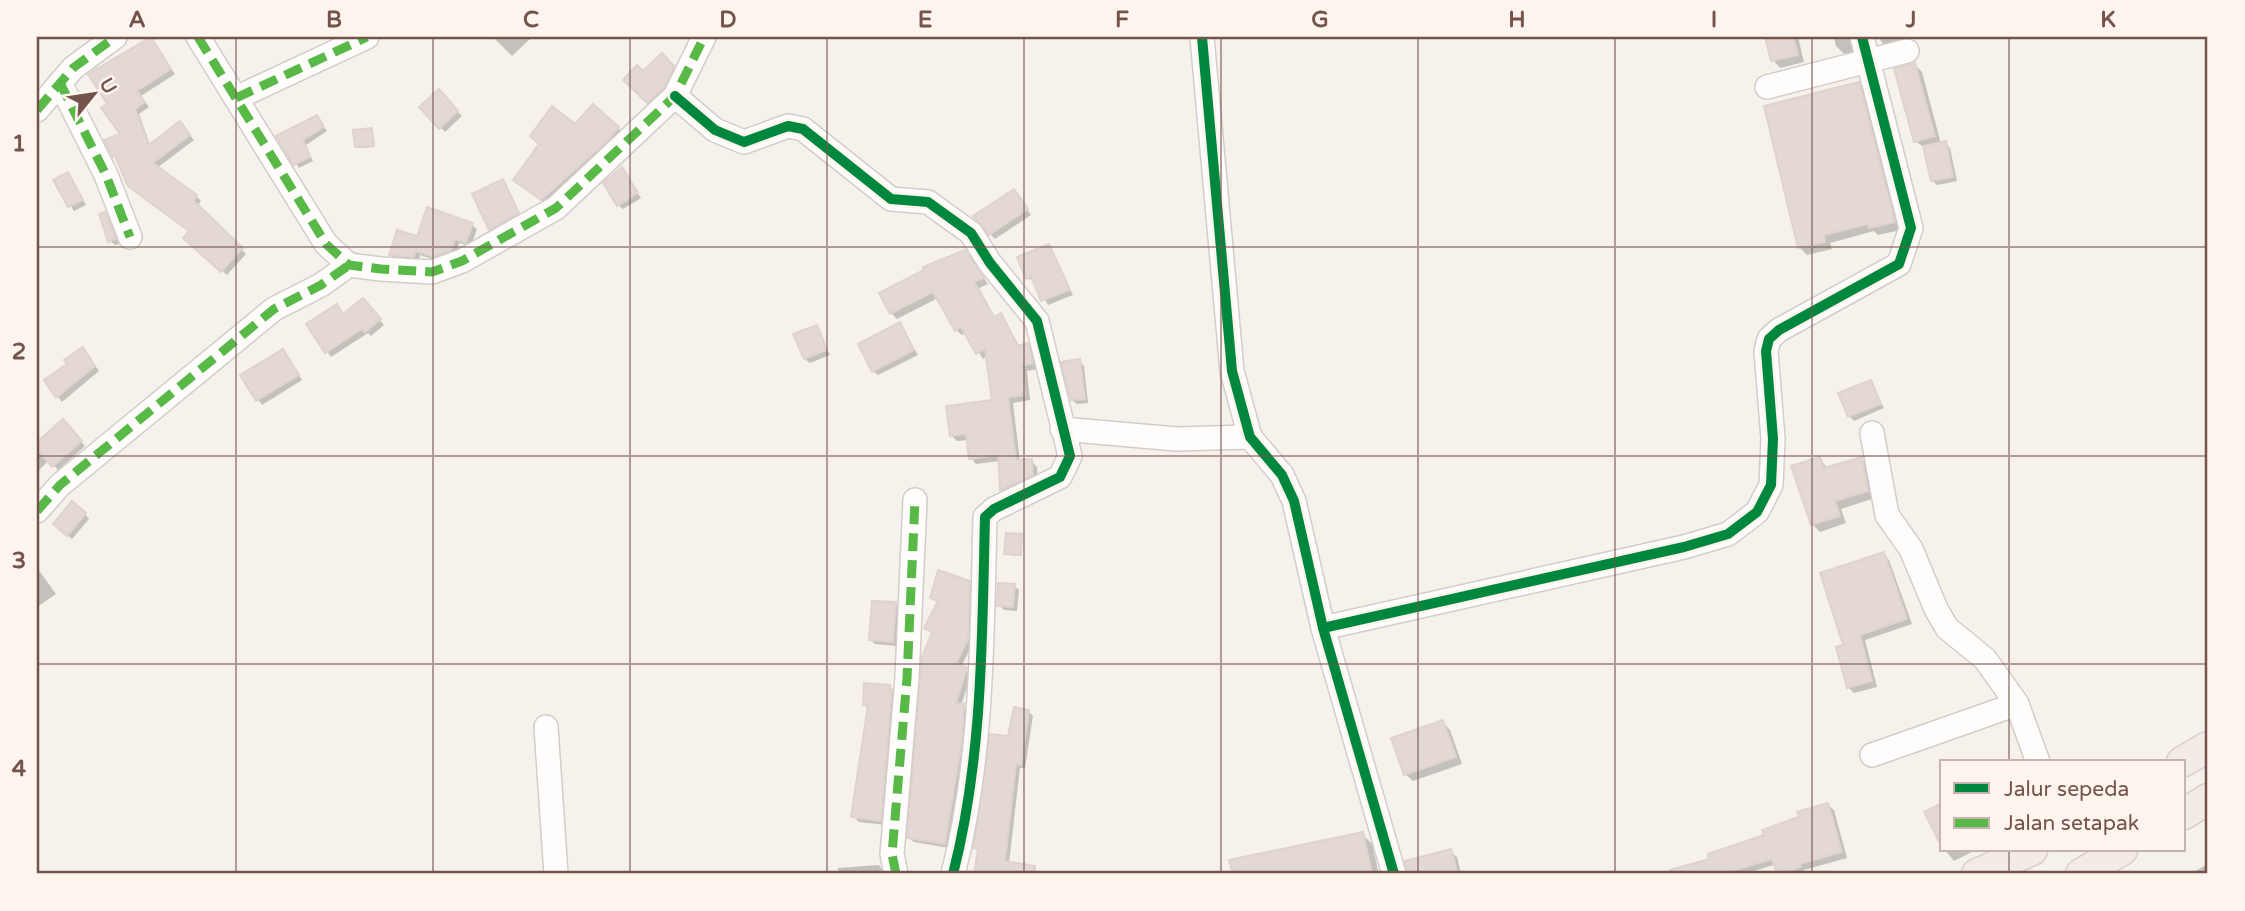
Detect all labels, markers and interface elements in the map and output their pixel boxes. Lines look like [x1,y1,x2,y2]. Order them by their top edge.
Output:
text: A [128,6,146,34]
text: B [326,6,342,34]
text: C [523,6,539,34]
text: D [719,6,737,34]
text: E [918,6,932,34]
text: F [1115,6,1129,34]
text: G [1311,6,1329,34]
text: H [1508,6,1526,34]
text: I [1711,6,1717,34]
text: J [1905,6,1916,34]
text: K [2100,6,2116,34]
north arrow [60,60,130,130]
text: U [95,74,121,98]
text: 1 [12,130,26,158]
text: 2 [12,338,26,366]
text: 3 [12,547,26,575]
text: 4 [12,755,27,783]
legend [1940,760,2186,852]
text: Jalur sepeda [2004,777,2129,802]
text: Jalan setapak [2004,811,2139,836]

